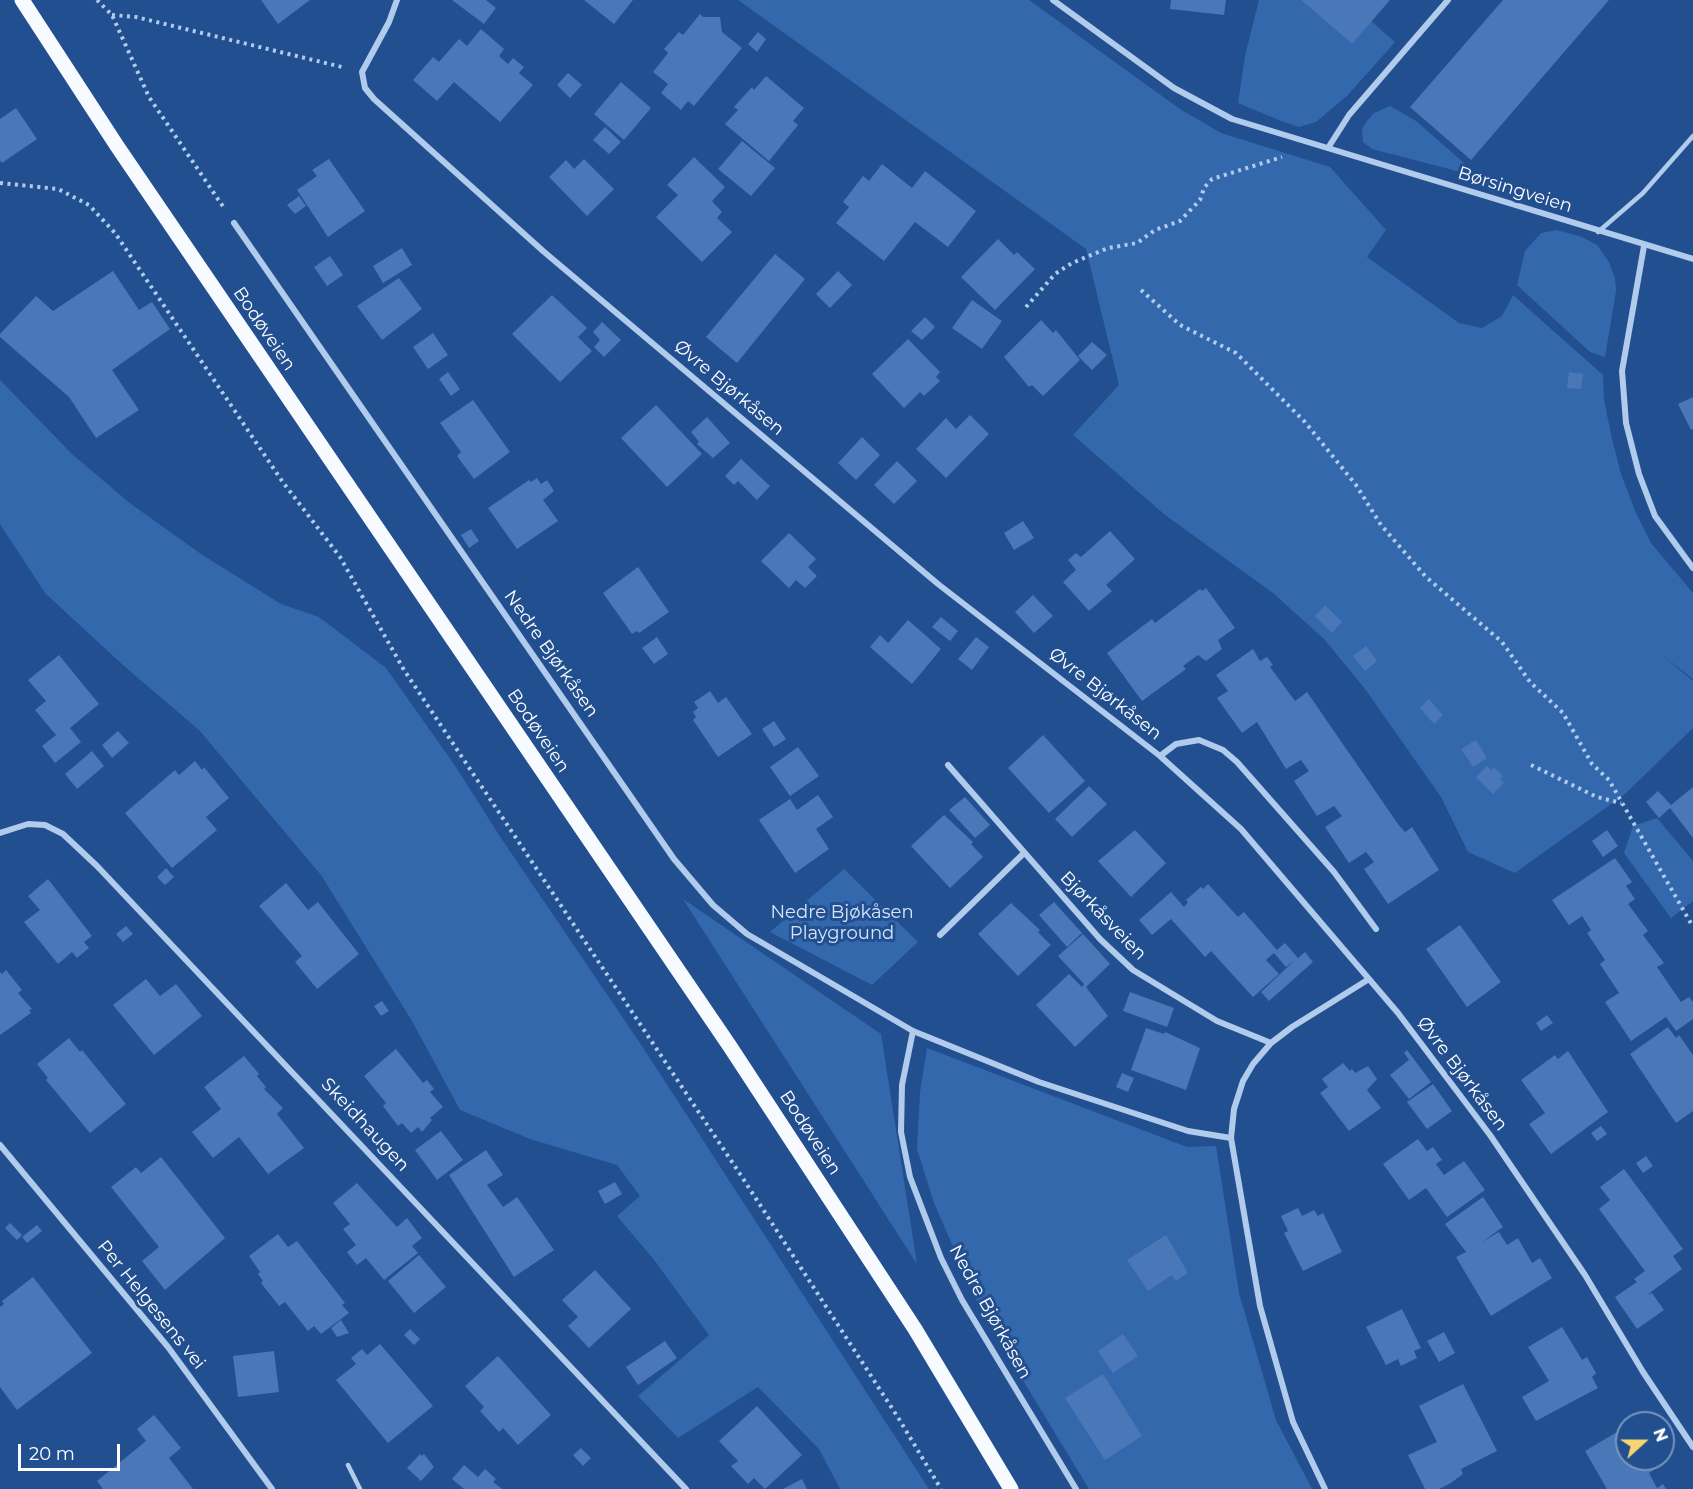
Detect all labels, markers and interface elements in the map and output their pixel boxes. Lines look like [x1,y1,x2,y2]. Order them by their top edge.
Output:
street label: Børsingveien [1455,162,1575,218]
street label: Bodøveien [228,283,300,375]
street label: Øvre Bjørkåsen [669,336,789,440]
street label: Nedre Bjørkåsen [499,586,603,722]
street label: Øvre Bjørkåsen [1044,643,1166,745]
street label: Bodøveien [502,685,574,777]
street label: Bjørkåsveien [1055,867,1151,965]
park label: Nedre Bjøkåsen Playground [770,902,914,944]
street label: Øvre Bjørkåsen [1412,1013,1512,1135]
street label: Skeidhaugen [316,1074,414,1176]
street label: Bodøveien [775,1087,845,1179]
street label: Per Helgesens vei [92,1236,210,1374]
street label: Nedre Bjørkåsen [944,1241,1036,1383]
north arrow [1615,1411,1675,1471]
text: N [1649,1426,1672,1445]
scale bar [21,1432,123,1470]
text: 20 m [29,1443,75,1465]

